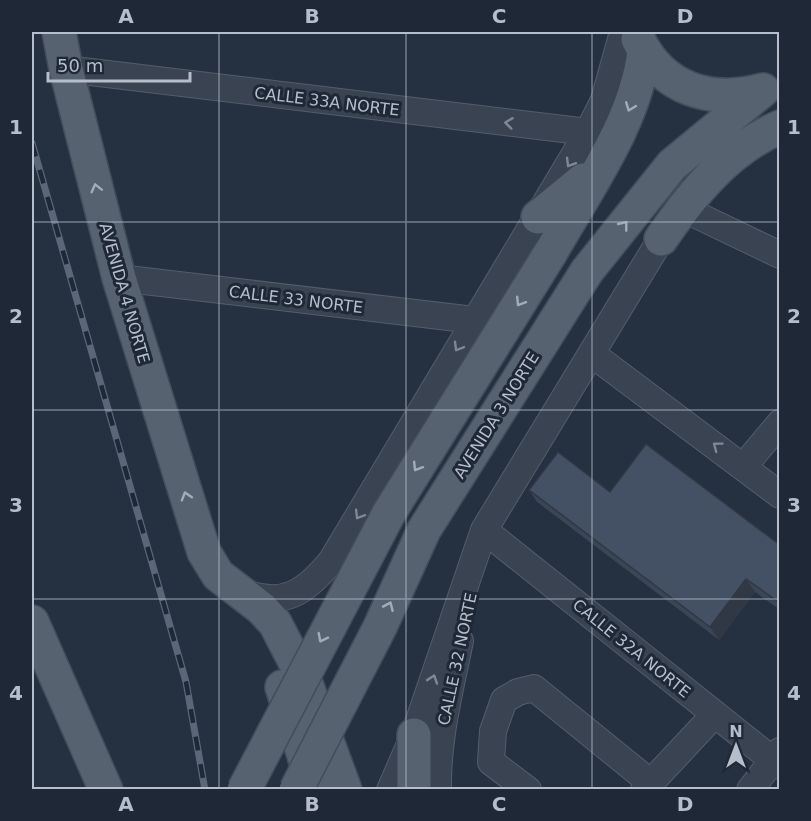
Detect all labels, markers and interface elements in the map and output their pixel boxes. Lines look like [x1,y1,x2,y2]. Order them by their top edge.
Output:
text: A [118,4,134,28]
text: B [304,4,320,28]
text: C [492,4,506,28]
text: D [677,4,693,28]
scale bar [48,45,190,83]
text: 50 m [57,55,103,76]
street label: CALLE 33A NORTE [253,83,401,120]
one-way arrow [625,102,638,112]
text: 1 [9,115,23,139]
text: 1 [787,115,801,139]
one-way arrow [504,117,514,130]
one-way arrow [566,157,577,167]
one-way arrow [91,183,103,194]
street label: AVENIDA 4 NORTE [95,221,154,366]
one-way arrow [617,221,628,232]
street label: CALLE 33 NORTE [228,282,364,317]
one-way arrow [516,296,528,306]
text: 2 [9,304,23,328]
text: 2 [787,304,801,328]
one-way arrow [454,341,465,351]
street label: AVENIDA 3 NORTE [450,349,543,482]
one-way arrow [713,443,724,454]
one-way arrow [413,461,425,471]
one-way arrow [181,491,194,502]
text: 3 [9,493,23,517]
text: 3 [787,493,801,517]
one-way arrow [354,509,366,519]
street label: CALLE 32 NORTE [434,591,481,727]
street label: CALLE 32A NORTE [569,595,694,702]
one-way arrow [382,602,394,613]
one-way arrow [318,631,330,642]
one-way arrow [426,674,438,685]
text: 4 [9,681,23,705]
text: 4 [787,681,801,705]
north arrow [706,716,766,776]
text: N [729,722,743,741]
text: A [118,792,134,816]
text: B [304,792,320,816]
text: C [492,792,506,816]
text: D [677,792,693,816]

